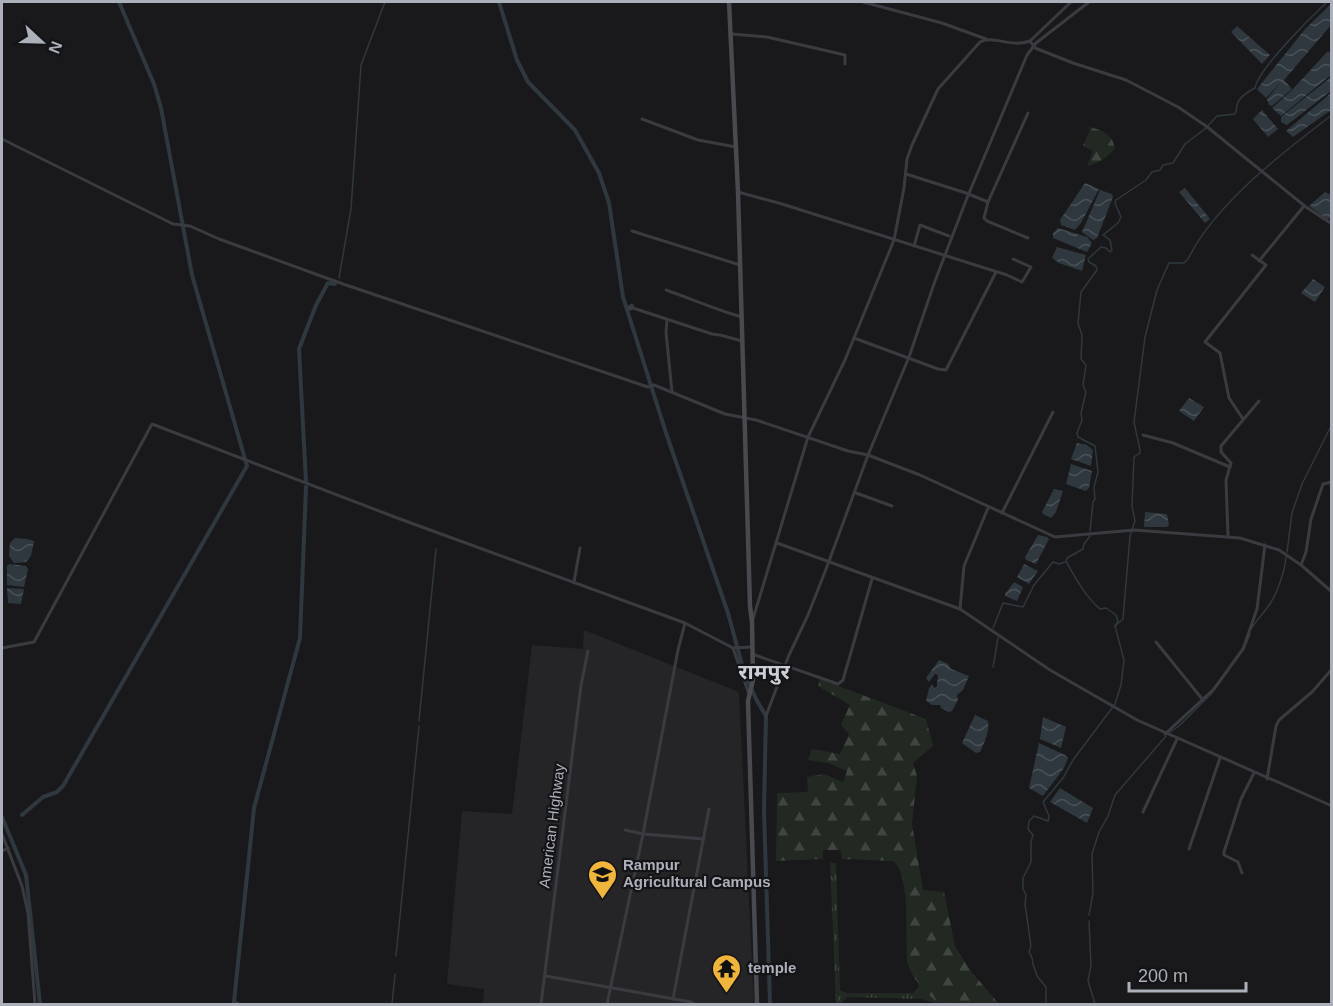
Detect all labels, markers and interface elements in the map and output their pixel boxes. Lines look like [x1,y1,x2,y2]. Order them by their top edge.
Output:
north arrow [12,12,72,72]
text: N [45,39,65,56]
district label: रामपुर [738,660,790,685]
street label: American Highway [535,762,568,889]
place label: Rampur Agricultural Campus [623,856,771,890]
school or university icon: Rampur Agricultural Campus [586,858,618,900]
temple icon: temple [711,952,743,994]
scale bar [1129,955,1246,993]
place label: temple [748,959,796,976]
text: 200 m [1138,966,1188,986]

